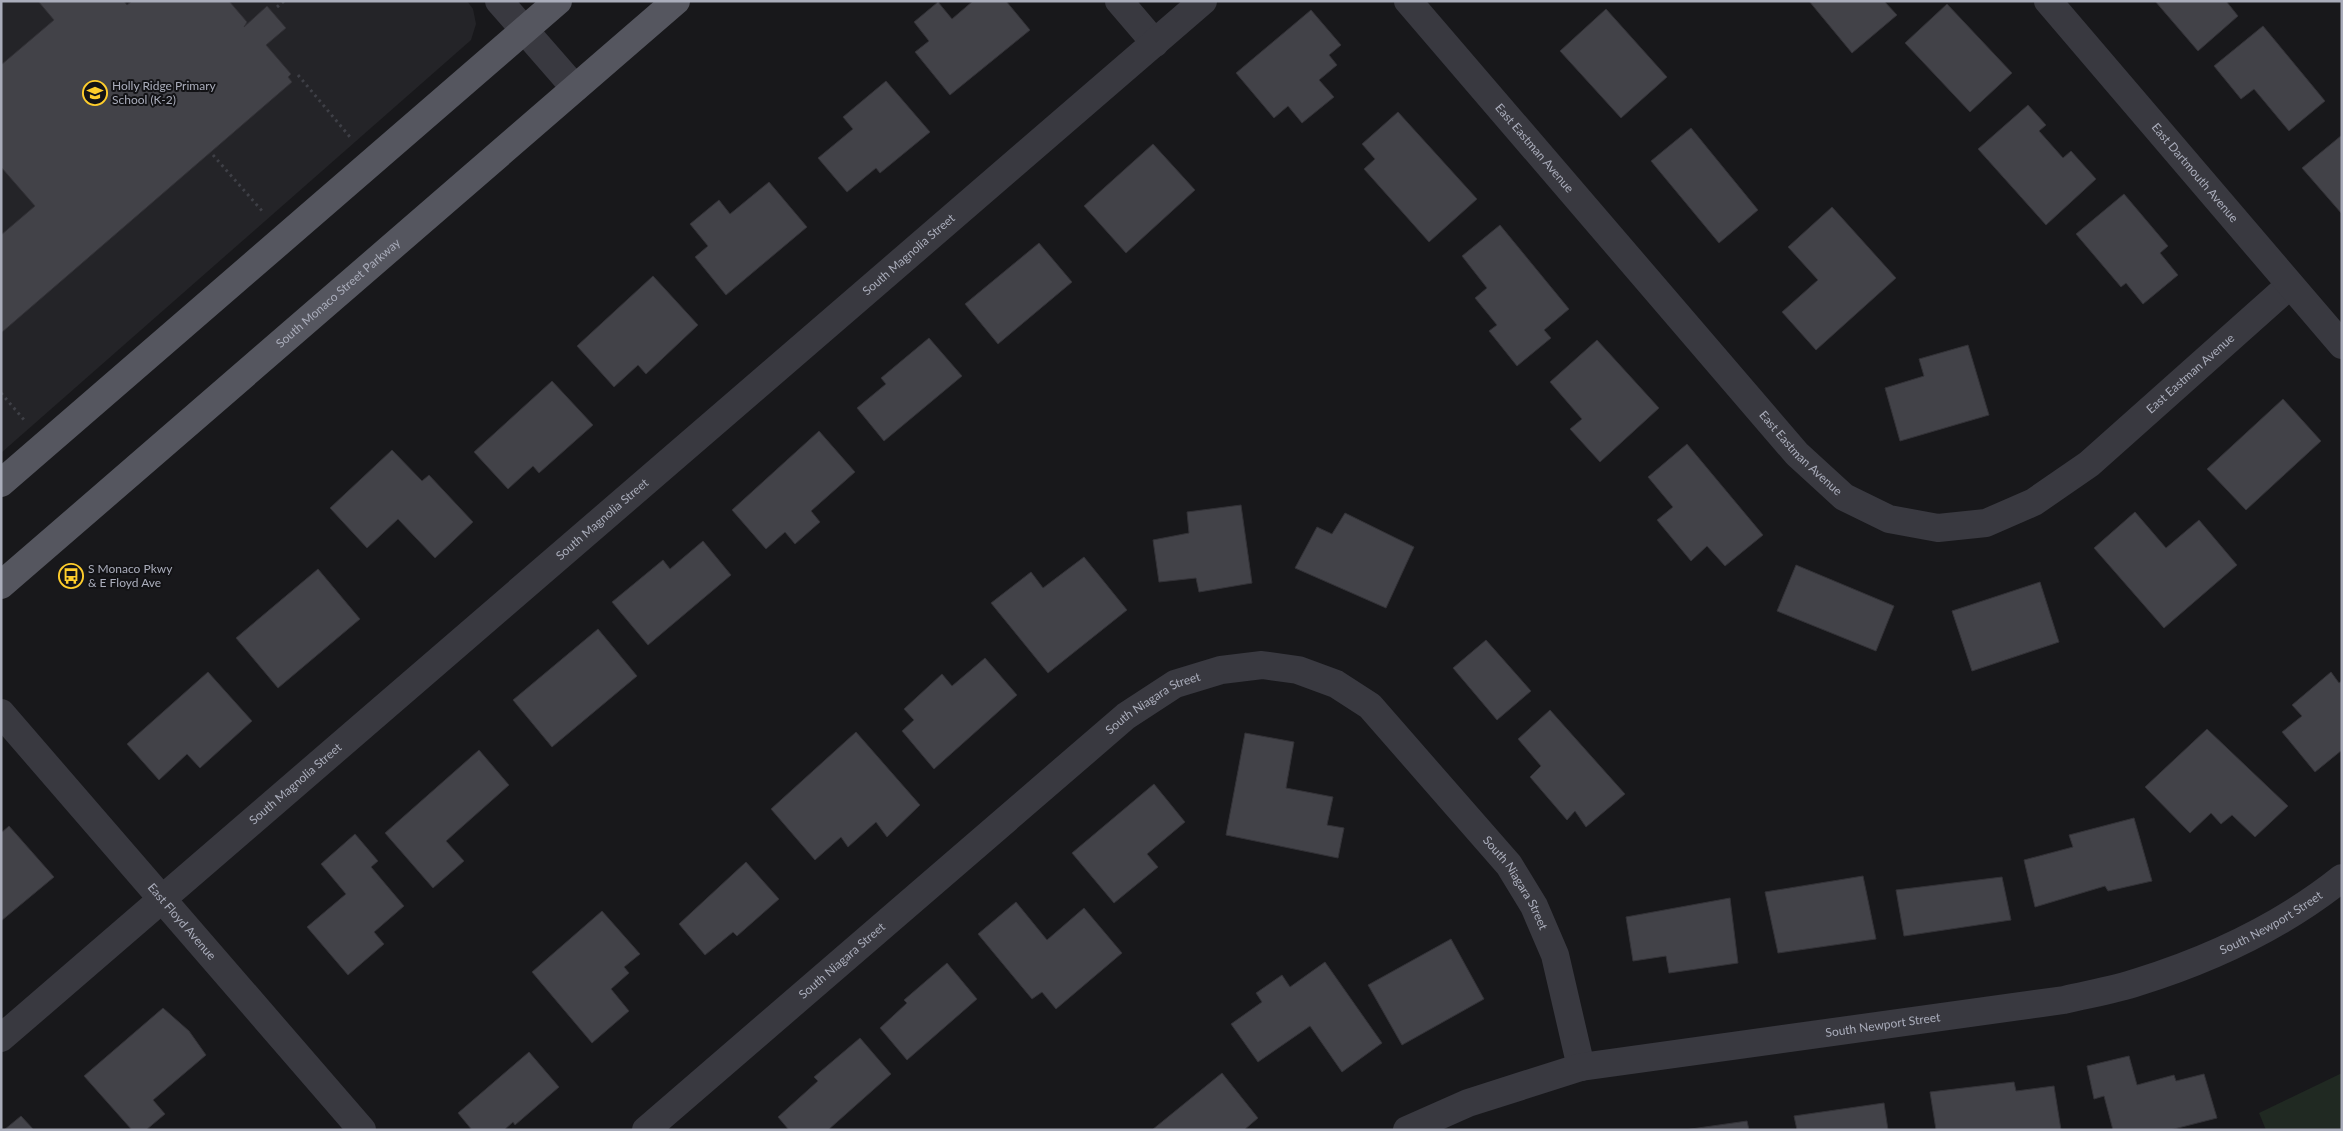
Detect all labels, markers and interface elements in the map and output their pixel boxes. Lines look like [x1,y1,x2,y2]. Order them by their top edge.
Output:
place label: Holly Ridge Primary School (K-2) [112,78,217,107]
school or university icon: Holly Ridge Primary School (K-2) [82,80,108,106]
street label: East Eastman Avenue [1492,100,1577,196]
street label: East Dartmouth Avenue [2149,120,2242,225]
street label: South Magnolia Street [859,210,958,298]
street label: South Monaco Street Parkway [273,234,404,351]
street label: East Eastman Avenue [2143,330,2237,416]
street label: East Eastman Avenue [1756,407,1845,499]
street label: South Magnolia Street [553,475,652,563]
place label: S Monaco Pkwy & E Floyd Ave [88,561,173,590]
bus stop icon: S Monaco Pkwy & E Floyd Ave [58,563,84,589]
street label: South Niagara Street [1102,669,1203,737]
street label: South Magnolia Street [246,739,345,827]
street label: South Niagara Street [1480,833,1552,933]
street label: East Floyd Avenue [145,880,219,963]
street label: South Newport Street [2217,887,2325,958]
street label: South Niagara Street [796,919,889,1002]
street label: South Newport Street [1824,1009,1942,1040]

